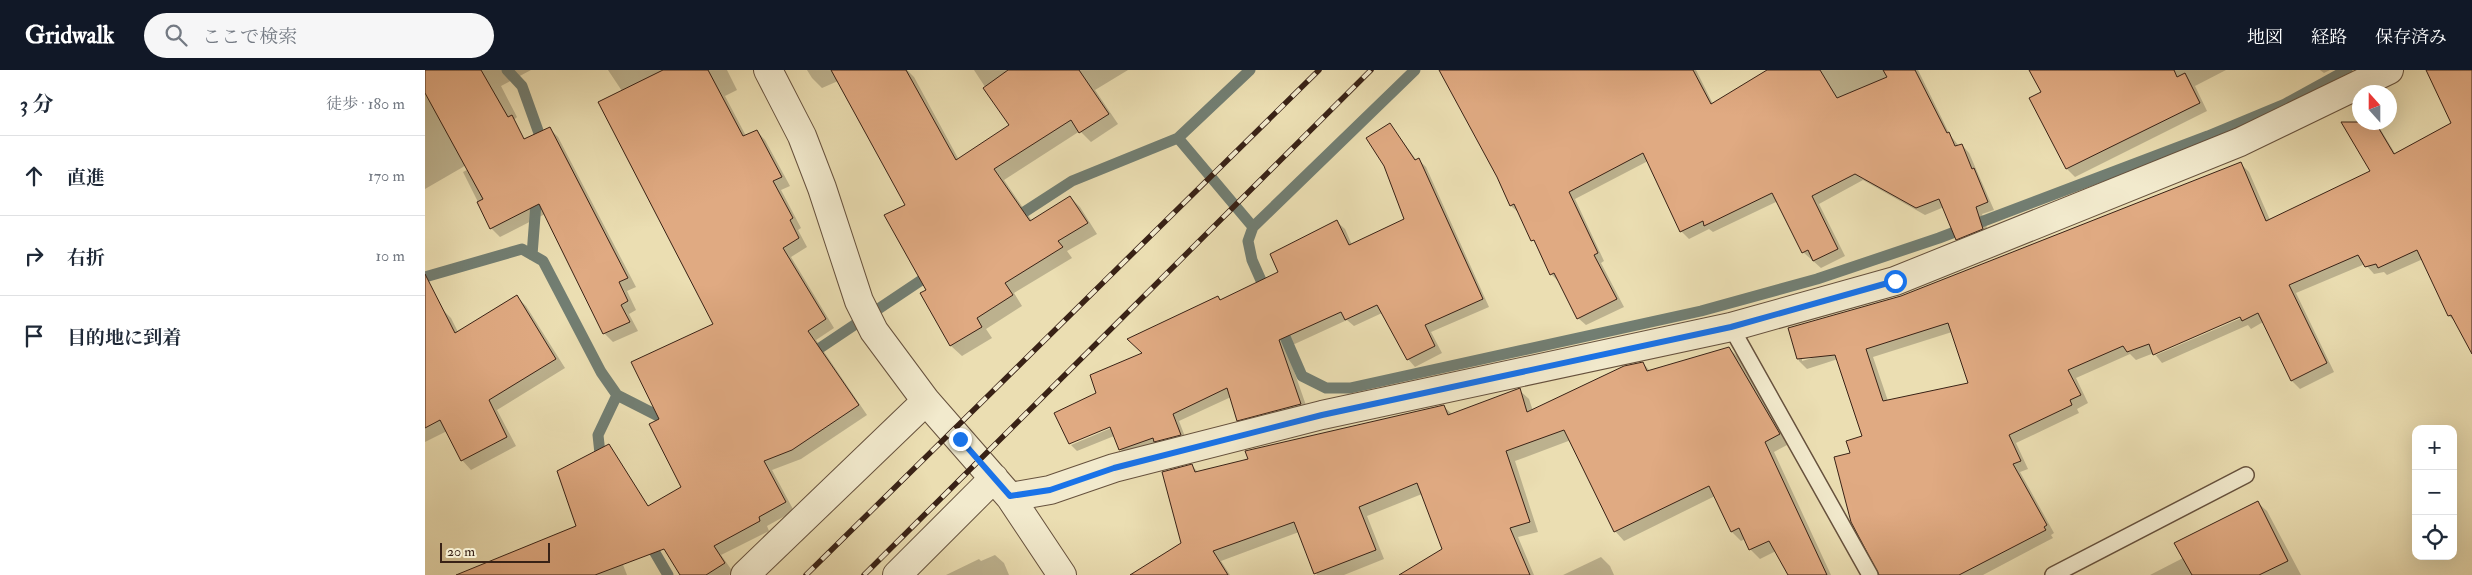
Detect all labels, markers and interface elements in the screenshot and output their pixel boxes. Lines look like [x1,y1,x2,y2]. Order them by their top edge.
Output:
search box [144,13,494,58]
text: Gridwalk [25,20,114,51]
icon: search [162,21,190,49]
text: ここで検索 [202,25,297,49]
text: 地図 [2247,26,2283,49]
text: 経路 [2311,26,2347,49]
text: 保存済み [2375,26,2447,49]
north arrow [2352,85,2397,130]
text: 3 分 [20,91,53,118]
text: 徒歩 · 180 m [326,94,405,114]
icon: ahead [20,162,48,190]
text: 直進 [67,166,105,190]
text: 170 m [368,166,405,186]
icon: right [20,242,48,270]
text: 右折 [67,246,105,270]
text: 10 m [375,246,405,266]
route start [1884,270,1907,293]
icon: arrive [20,322,48,350]
text: 目的地に到着 [67,326,181,350]
map controls [2412,425,2457,560]
button: + [2412,425,2457,470]
route end [949,428,972,451]
button: − [2412,470,2457,515]
button: locate [2412,515,2457,560]
scale bar [440,540,550,563]
text: 20 m [447,543,475,560]

